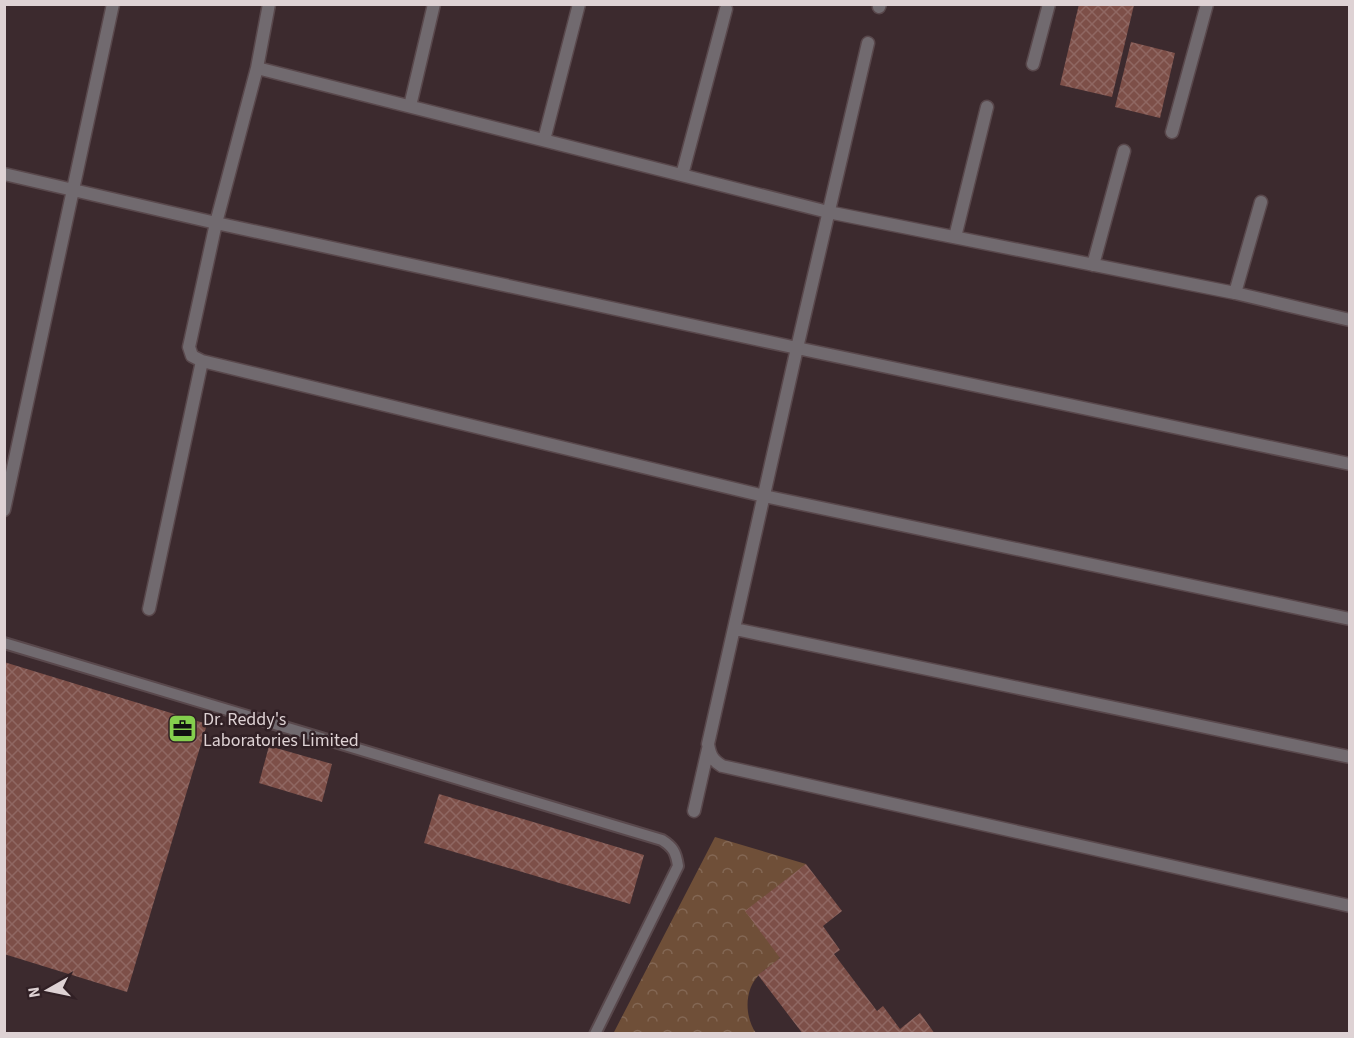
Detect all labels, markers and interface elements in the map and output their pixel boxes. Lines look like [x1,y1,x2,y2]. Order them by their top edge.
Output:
place label: Dr. Reddy's Laboratories Limited [203,707,359,753]
office icon: Dr. Reddy's Laboratories Limited [166,713,198,745]
north arrow [18,960,78,1020]
text: N [22,985,46,999]

